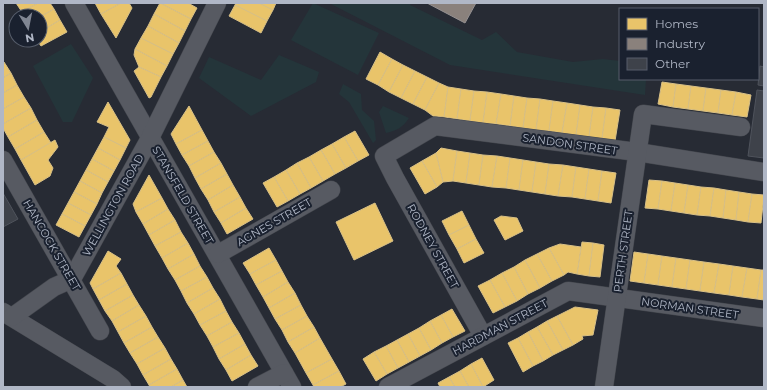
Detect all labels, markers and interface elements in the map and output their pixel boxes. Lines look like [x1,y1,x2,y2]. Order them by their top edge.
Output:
north arrow [8,8,48,48]
legend [619,8,759,80]
text: Homes [655,16,698,31]
text: N [24,30,35,46]
text: Industry [655,36,705,51]
text: Other [655,56,690,71]
street label: SANDON STREET [522,130,619,158]
street label: STANSFELD STREET [149,143,217,247]
street label: WELLINGTON ROAD [79,152,147,258]
street label: AGNES STREET [234,195,315,249]
street label: HANCOCK STREET [20,197,84,294]
street label: RODNEY STREET [404,201,462,291]
street label: PERTH STREET [610,208,636,293]
street label: NORMAN STREET [640,294,740,322]
street label: HARDMAN STREET [450,296,551,358]

